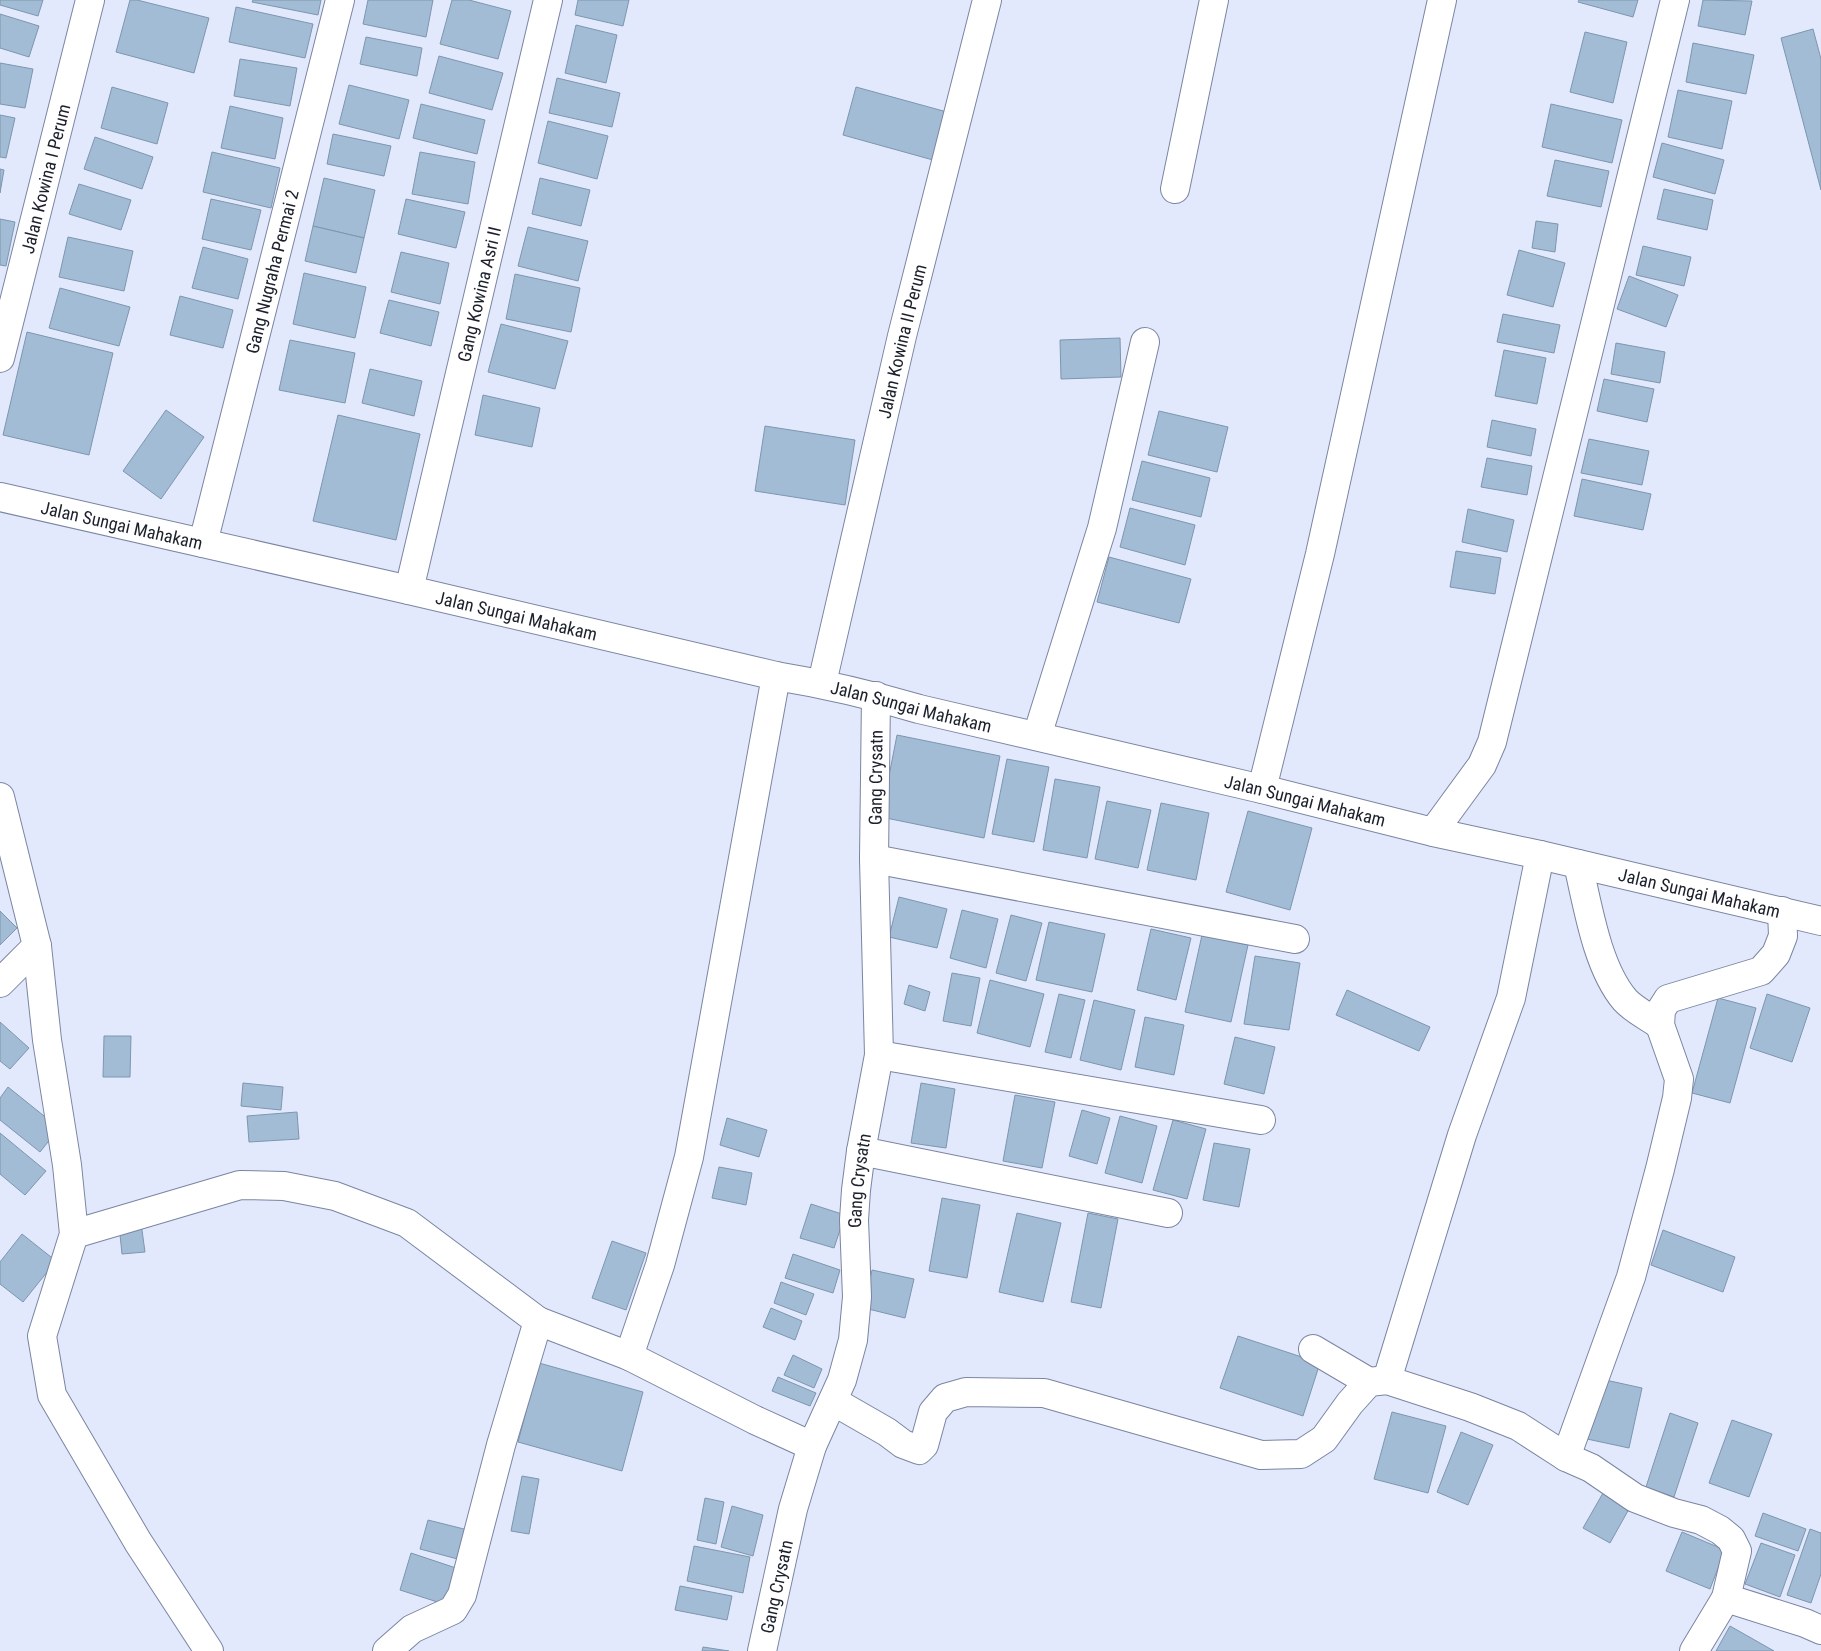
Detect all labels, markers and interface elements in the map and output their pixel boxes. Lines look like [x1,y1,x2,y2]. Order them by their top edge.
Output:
street label: Jalan Kowina I Perum [16,102,74,256]
street label: Gang Nugraha Permai 2 [241,187,302,356]
street label: Gang Kowina Asri II [453,224,505,364]
street label: Jalan Kowina II Perum [873,262,930,420]
street label: Jalan Sungai Mahakam [39,496,205,553]
street label: Jalan Sungai Mahakam [434,586,600,644]
street label: Jalan Sungai Mahakam [829,676,994,736]
street label: Gang Crysatn [864,730,886,825]
street label: Jalan Sungai Mahakam [1222,770,1388,830]
street label: Jalan Sungai Mahakam [1617,863,1782,922]
street label: Gang Crysatn [843,1131,875,1228]
street label: Gang Crysatn [756,1538,796,1635]

